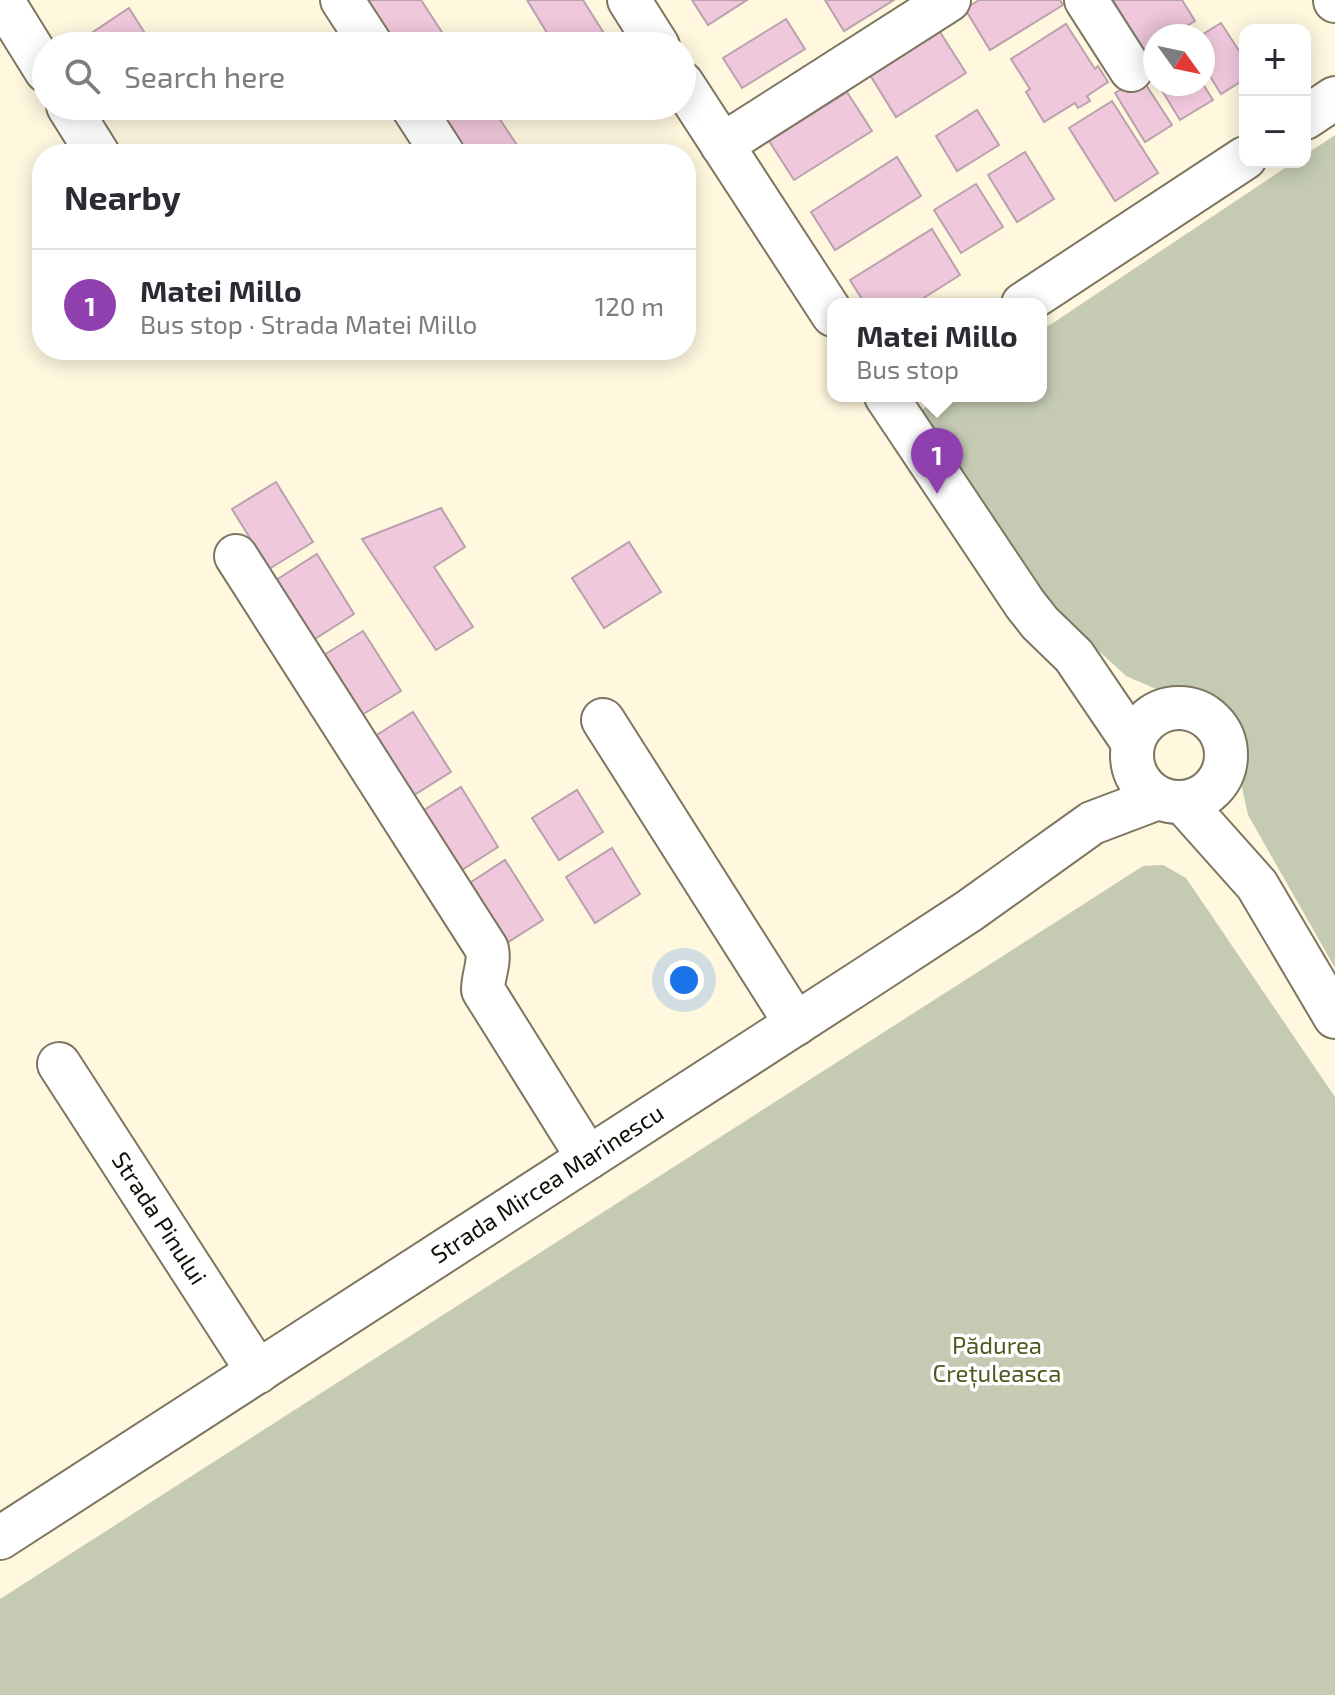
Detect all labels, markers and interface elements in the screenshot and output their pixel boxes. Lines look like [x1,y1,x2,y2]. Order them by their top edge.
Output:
north arrow [1143,24,1215,96]
map controls [1239,24,1311,168]
button: + [1239,24,1311,96]
search box [32,32,696,120]
icon: search [60,54,104,98]
text: Search here [124,58,285,94]
button: − [1239,96,1311,168]
text: Nearby [64,176,181,217]
text: Matei Millo [140,272,302,308]
text: 1 [84,290,96,321]
text: 120 m [595,290,664,321]
popup [827,298,1047,402]
text: Bus stop · Strada Matei Millo [140,308,477,339]
text: Matei Millo [856,317,1018,353]
text: Bus stop [856,353,959,384]
pin: 1 [911,428,963,494]
your location [664,960,704,1000]
street label: Strada Mircea Marinescu [425,1097,669,1269]
street label: Strada Pinului [107,1146,214,1290]
park label: Pădurea Crețuleasca [933,1330,1062,1389]

